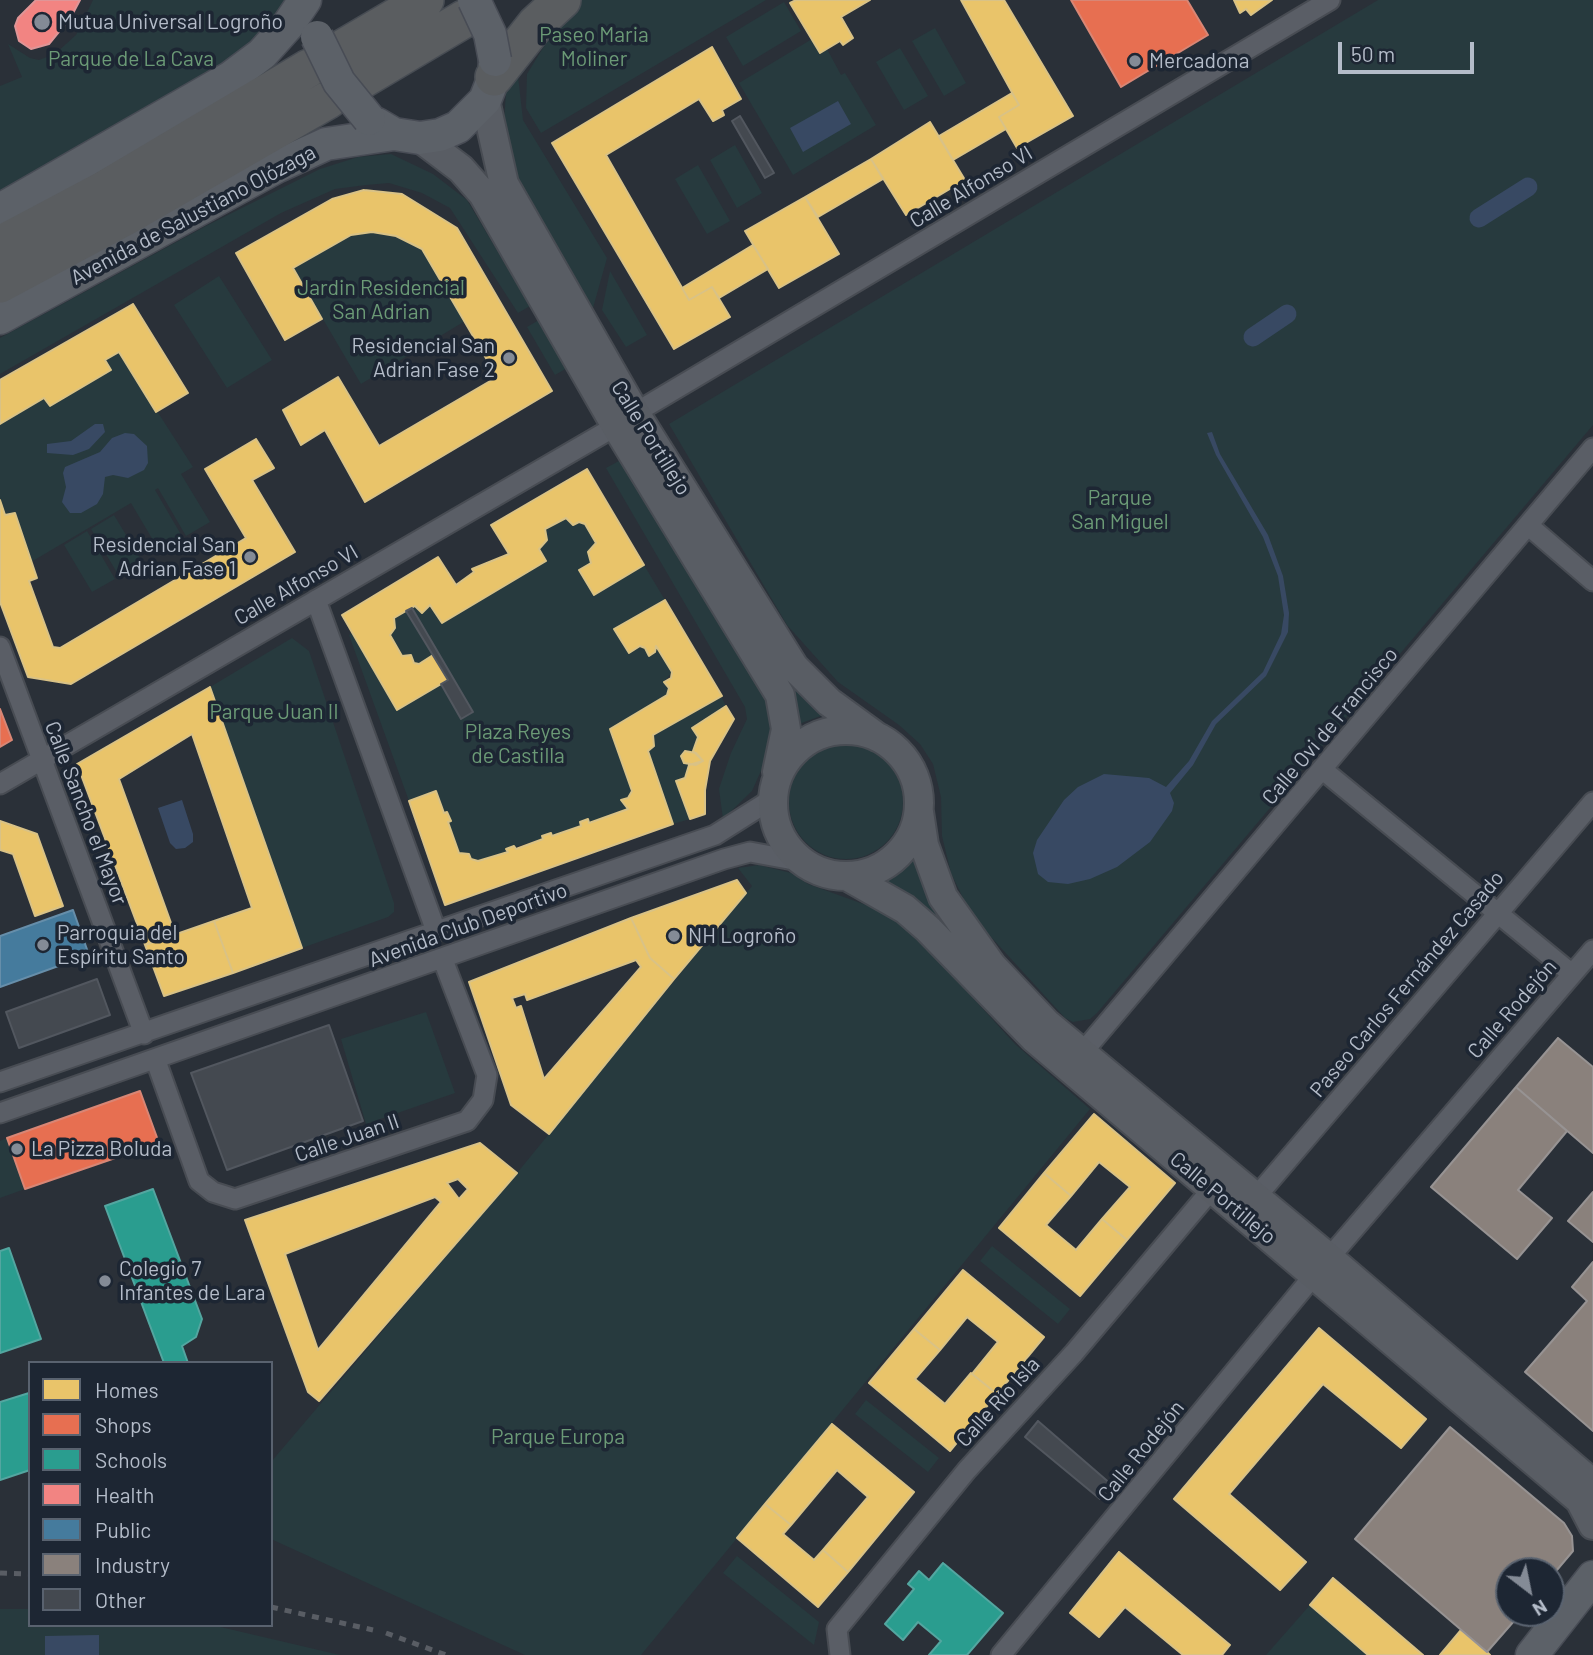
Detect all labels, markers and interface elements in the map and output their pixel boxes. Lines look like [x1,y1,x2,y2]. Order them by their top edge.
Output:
place label: Mutua Universal Logroño [58,9,283,35]
marker: Mutua Universal Logroño [32,12,52,32]
park label: Paseo Maria Moliner [539,22,649,72]
scale bar [1341,28,1478,72]
text: 50 m [1351,41,1395,66]
park label: Parque de La Cava [48,46,214,72]
place label: Mercadona [1149,48,1249,74]
marker: Mercadona [1127,53,1143,69]
street label: Avenida de Salustiano Olózaga [66,140,320,290]
street label: Calle Alfonso VI [905,140,1037,234]
park label: Jardin Residencial San Adrian [297,275,465,325]
place label: Residencial San Adrian Fase 2 [352,333,495,383]
marker: Residencial San Adrian Fase 2 [501,350,517,366]
street label: Calle Portillejo [606,376,696,500]
park label: Parque San Miguel [1071,485,1169,535]
place label: Residencial San Adrian Fase 1 [93,532,236,582]
street label: Calle Alfonso VI [230,539,362,631]
marker: Residencial San Adrian Fase 1 [242,549,258,565]
street label: Calle Ovi de Francisco [1257,642,1403,810]
park label: Parque Juan II [209,699,339,725]
street label: Calle Sancho el Mayor [39,718,133,908]
park label: Plaza Reyes de Castilla [465,719,571,769]
street label: Paseo Carlos Fernández Casado [1305,866,1509,1102]
street label: Avenida Club Deportivo [365,877,571,973]
place label: Parroquia del Espíritu Santo [57,920,185,970]
place label: NH Logroño [688,923,796,949]
marker: NH Logroño [666,928,682,944]
marker: Parroquia del Espíritu Santo [35,937,51,953]
street label: Calle Rodejón [1462,954,1562,1064]
street label: Calle Juan II [291,1108,403,1168]
place label: La Pizza Boluda [31,1136,172,1162]
marker: La Pizza Boluda [9,1141,25,1157]
street label: Calle Portillejo [1165,1146,1281,1250]
place label: Colegio 7 Infantes de Lara [119,1256,265,1306]
marker: Colegio 7 Infantes de Lara [97,1273,113,1289]
street label: Calle Río Isla [951,1352,1045,1452]
legend [28,1361,273,1627]
text: Homes [95,1377,159,1402]
street label: Calle Rodejón [1093,1395,1189,1507]
text: Shops [95,1412,152,1437]
park label: Parque Europa [491,1424,625,1450]
text: Schools [95,1447,167,1472]
text: Health [95,1482,154,1507]
text: Public [95,1517,151,1542]
text: Industry [95,1552,170,1577]
north arrow [1495,1557,1565,1627]
text: Other [95,1587,146,1612]
text: N [1529,1595,1552,1622]

